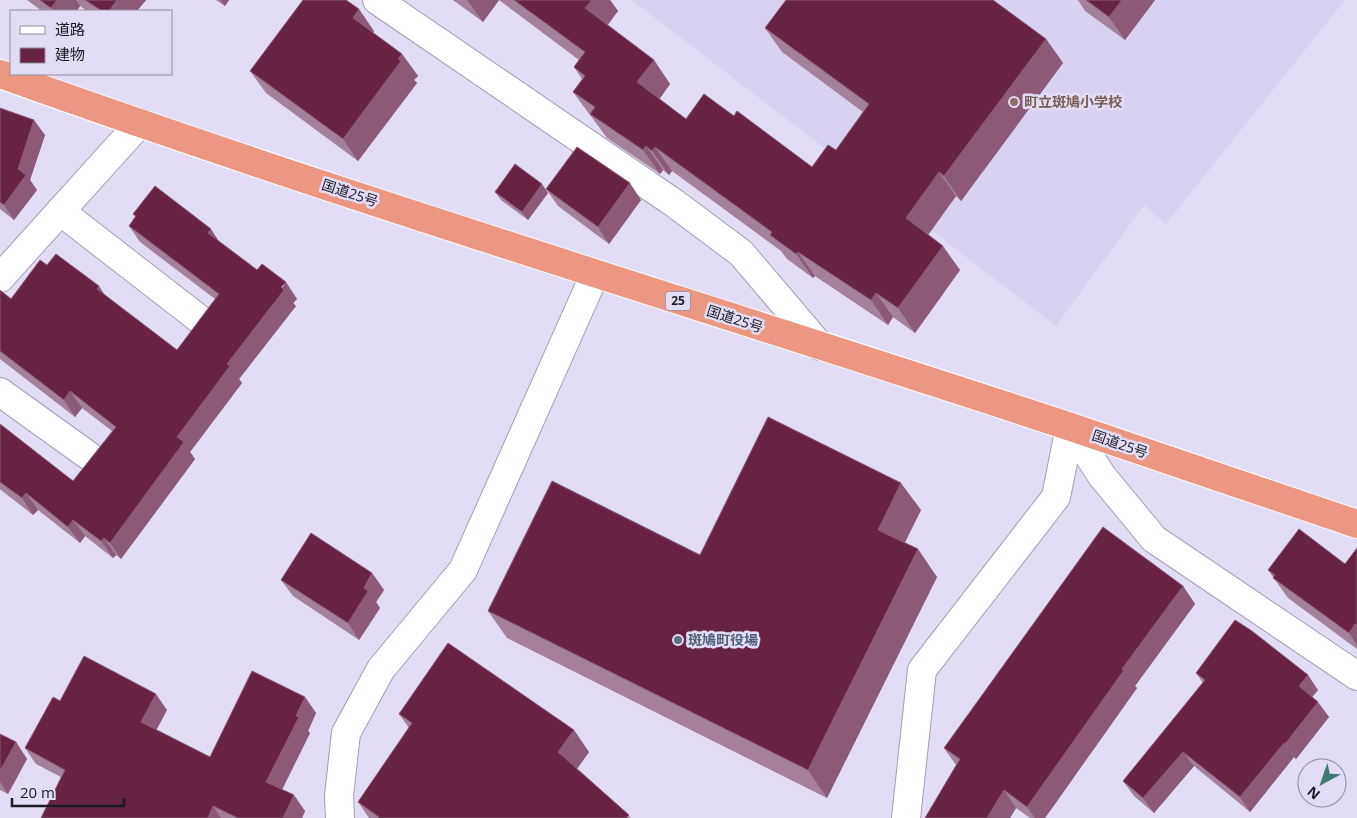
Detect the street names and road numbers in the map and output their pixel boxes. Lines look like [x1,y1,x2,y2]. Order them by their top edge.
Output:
street label: 国道25号 [320,175,381,211]
road number: 25 [666,292,690,310]
street label: 国道25号 [705,301,766,337]
street label: 国道25号 [1090,425,1151,462]

